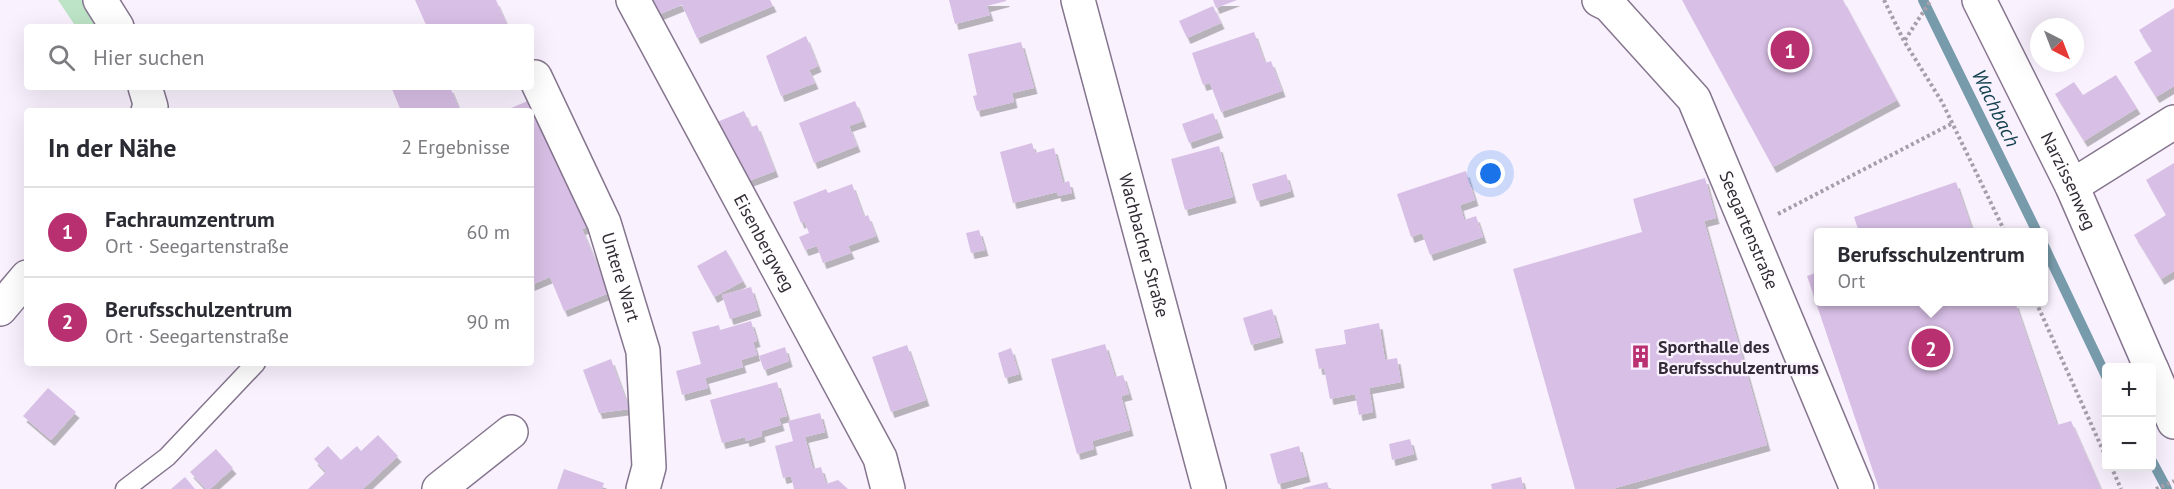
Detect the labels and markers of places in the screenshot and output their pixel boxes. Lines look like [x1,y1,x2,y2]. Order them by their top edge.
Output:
pin: 1 [1770,28,1810,72]
pin: 2 [1912,326,1950,370]
place label: Sporthalle des Berufsschulzentrums [1658,335,1819,379]
building icon: Sporthalle des Berufsschulzentrums [1627,344,1653,370]

